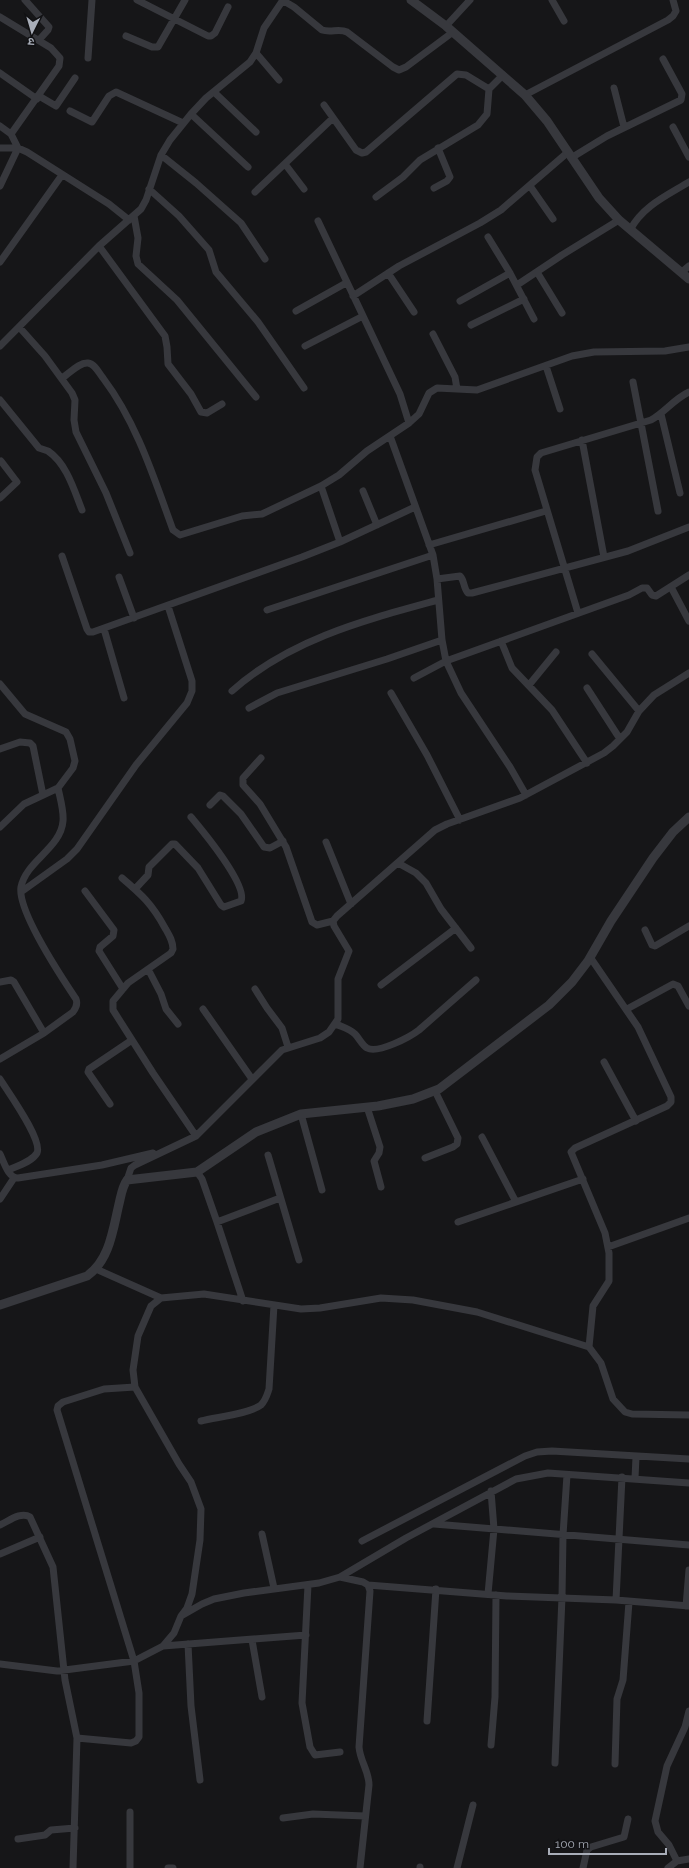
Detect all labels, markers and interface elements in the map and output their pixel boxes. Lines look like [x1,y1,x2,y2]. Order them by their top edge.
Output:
north arrow [12,12,52,52]
text: उ [27,35,35,48]
scale bar [549,1830,666,1856]
text: 100 m [555,1837,589,1851]

